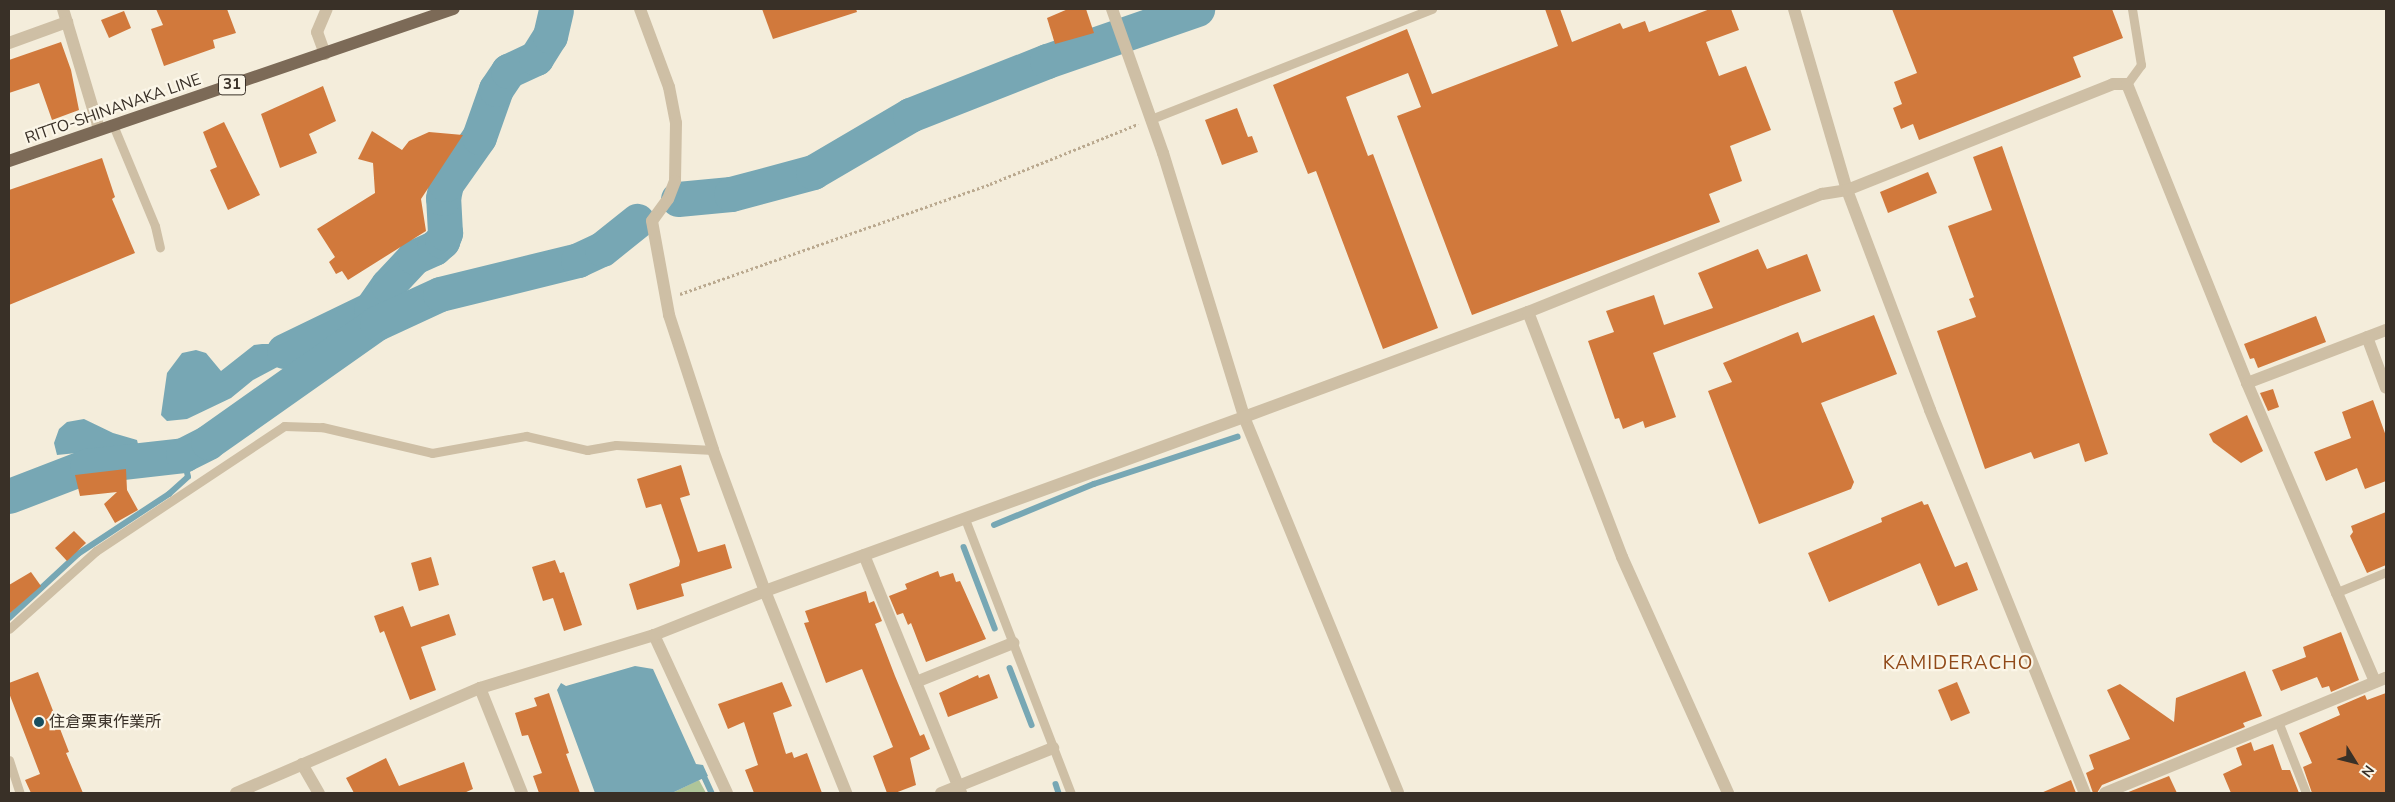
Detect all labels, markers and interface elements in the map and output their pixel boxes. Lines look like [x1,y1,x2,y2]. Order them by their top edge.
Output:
street label: RITTO-SHINANAKA LINE [23,70,203,148]
road number: 31 [217,72,247,98]
district label: KAMIDERACHO [1881,653,2035,675]
place label: 住倉栗東作業所 [49,712,161,732]
marker: 住倉栗東作業所 [33,716,45,728]
north arrow [2330,737,2380,787]
text: N [2357,761,2378,781]

